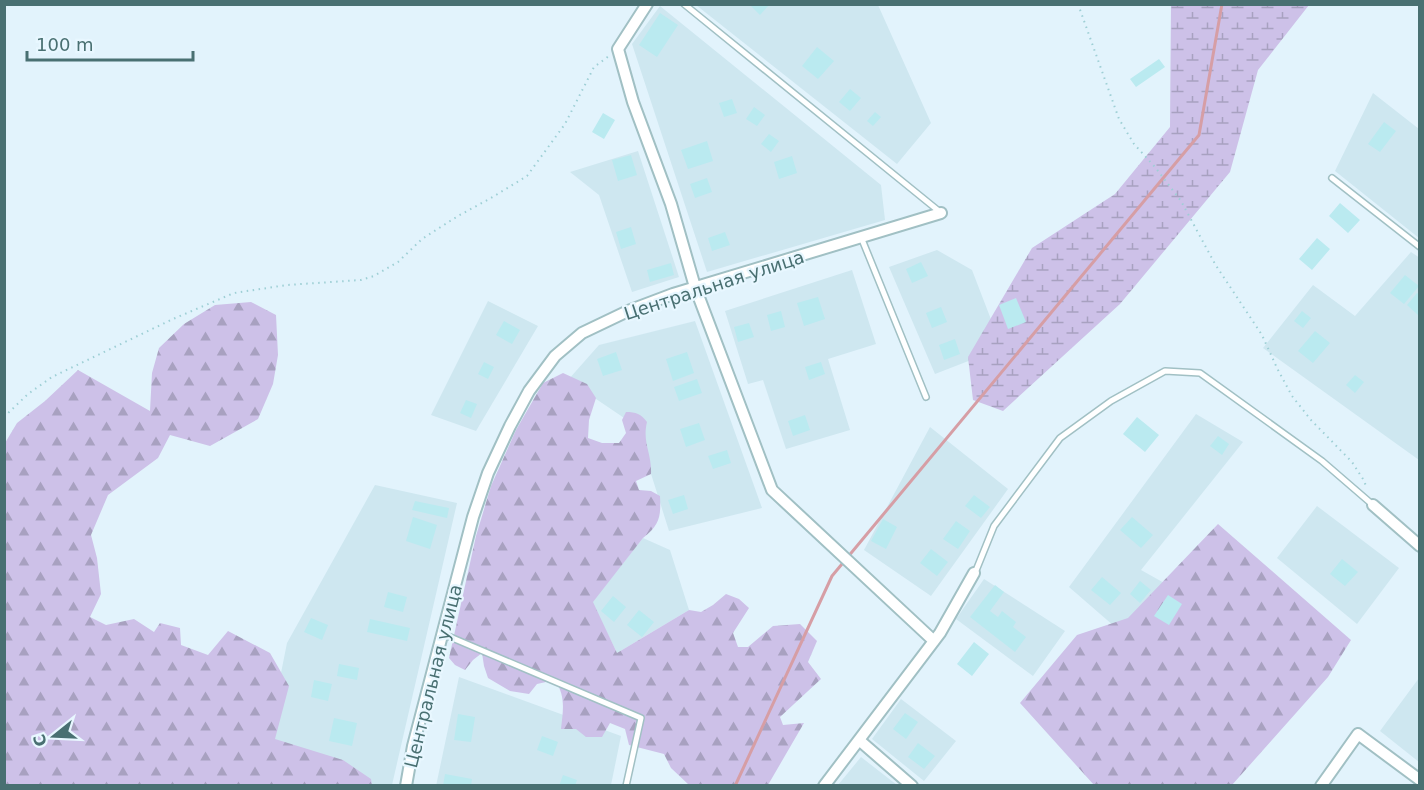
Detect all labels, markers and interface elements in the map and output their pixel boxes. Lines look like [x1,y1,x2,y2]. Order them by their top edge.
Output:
scale bar [27,24,194,62]
text: 100 m [36,34,94,55]
street label: Центральная улица [621,246,807,324]
street label: Центральная улица [400,582,466,770]
north arrow [24,706,84,766]
text: С [29,732,51,749]

